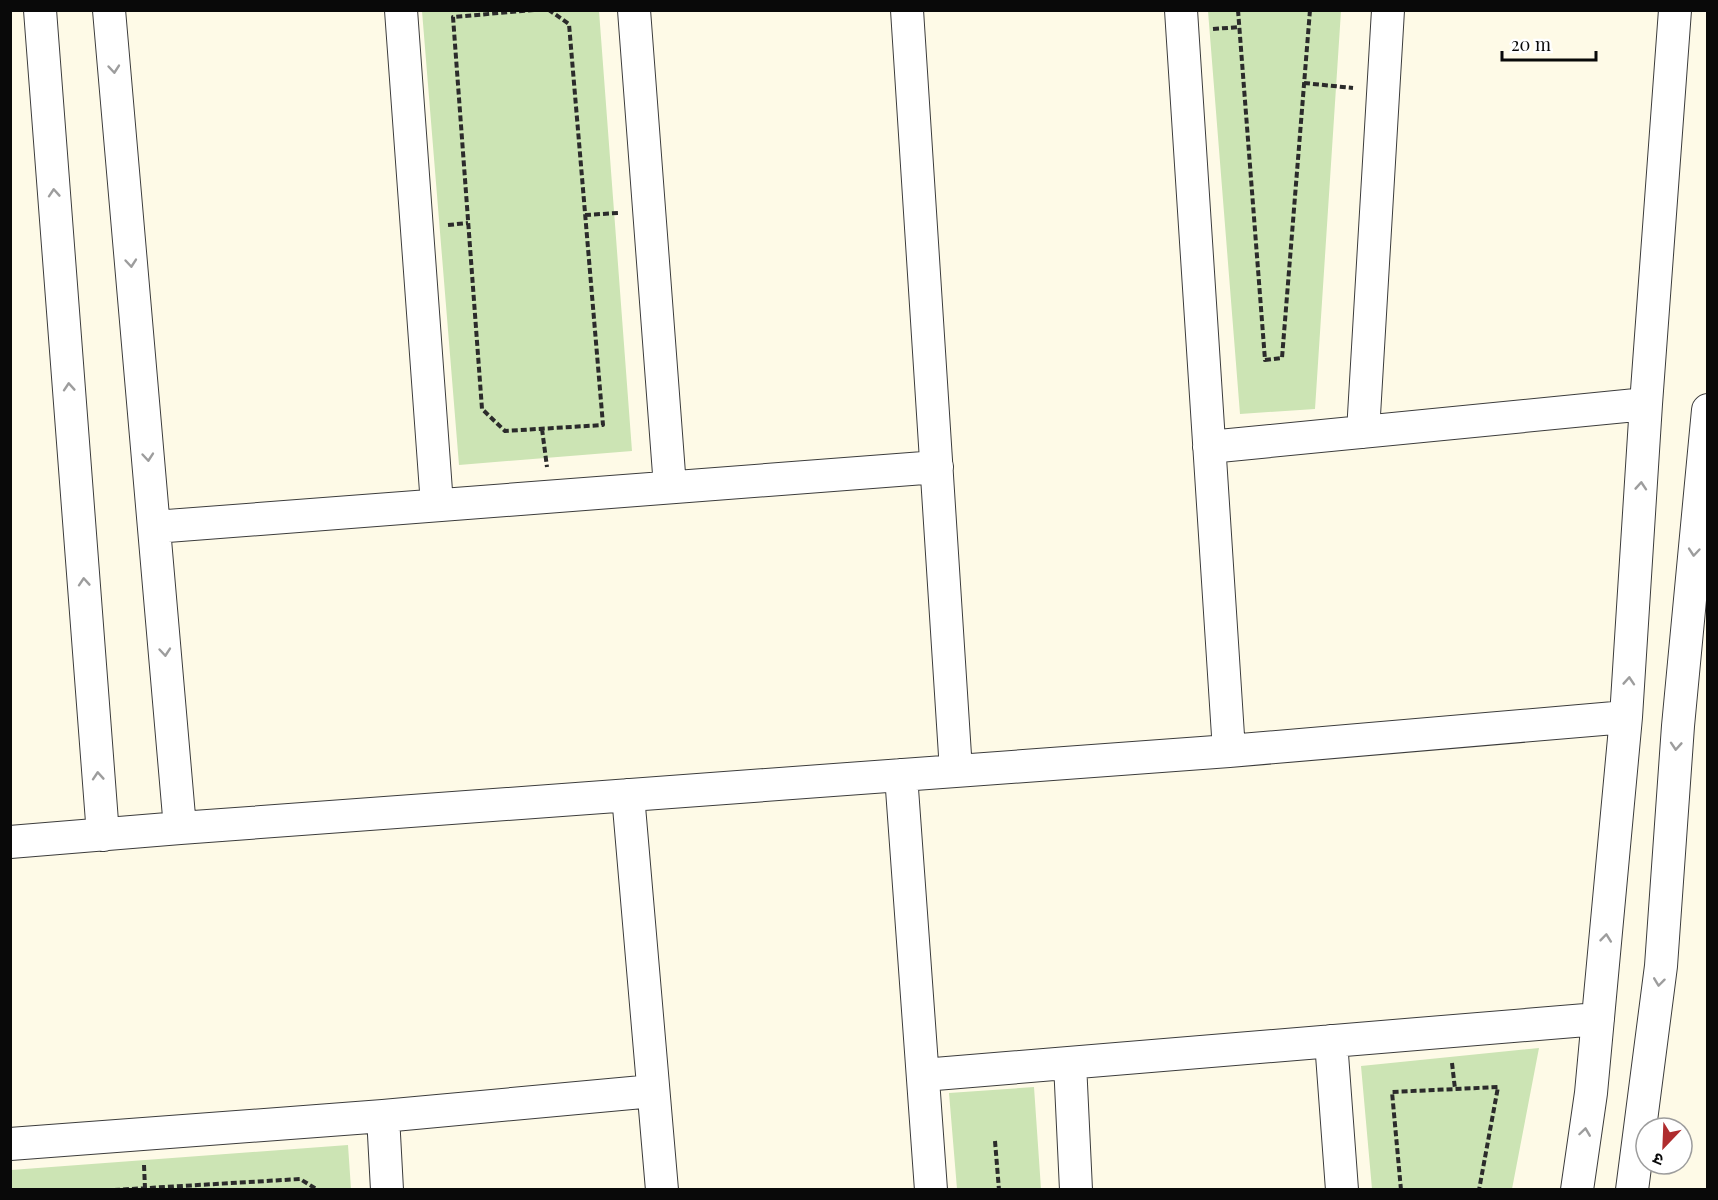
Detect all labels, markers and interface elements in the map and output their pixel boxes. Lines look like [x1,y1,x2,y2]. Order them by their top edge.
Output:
scale bar [1502,24,1596,62]
text: 20 m [1511,32,1551,56]
one-way arrow [107,64,120,73]
one-way arrow [48,188,61,197]
one-way arrow [124,259,137,268]
one-way arrow [63,383,76,392]
one-way arrow [141,453,154,462]
one-way arrow [1634,482,1647,491]
one-way arrow [1688,547,1701,557]
one-way arrow [77,577,90,586]
one-way arrow [158,647,171,656]
one-way arrow [1622,676,1635,685]
one-way arrow [1670,742,1683,751]
one-way arrow [92,772,105,781]
one-way arrow [1599,933,1612,942]
one-way arrow [1653,978,1665,987]
north arrow [1634,1116,1694,1176]
one-way arrow [1579,1127,1591,1136]
text: उ [1649,1149,1666,1172]

